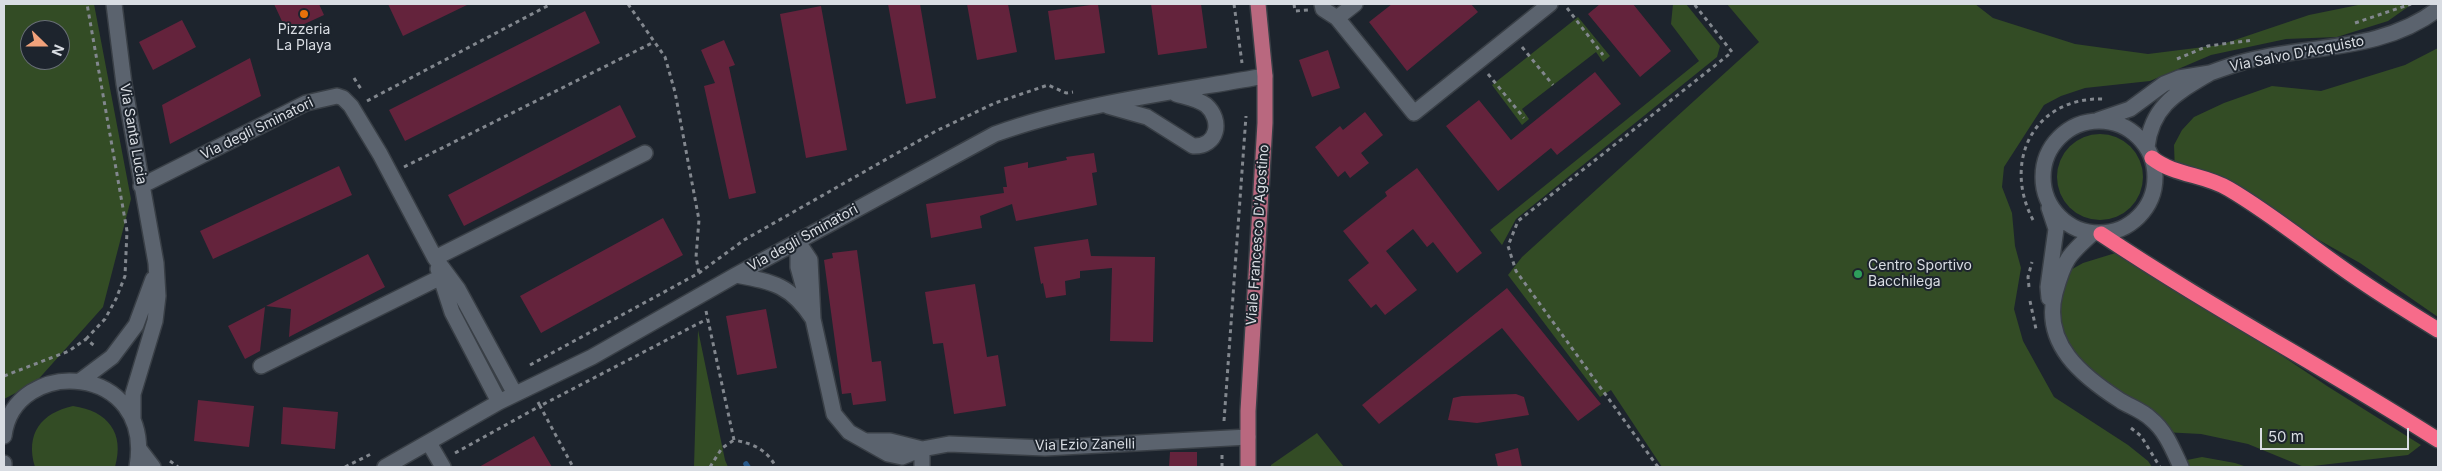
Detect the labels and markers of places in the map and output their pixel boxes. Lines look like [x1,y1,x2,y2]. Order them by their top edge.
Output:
marker: Pizzeria La Playa [298,8,310,20]
place label: Pizzeria La Playa [276,22,332,54]
place label: Centro Sportivo Bacchilega [1868,258,1972,290]
marker: Centro Sportivo Bacchilega [1852,268,1864,280]

